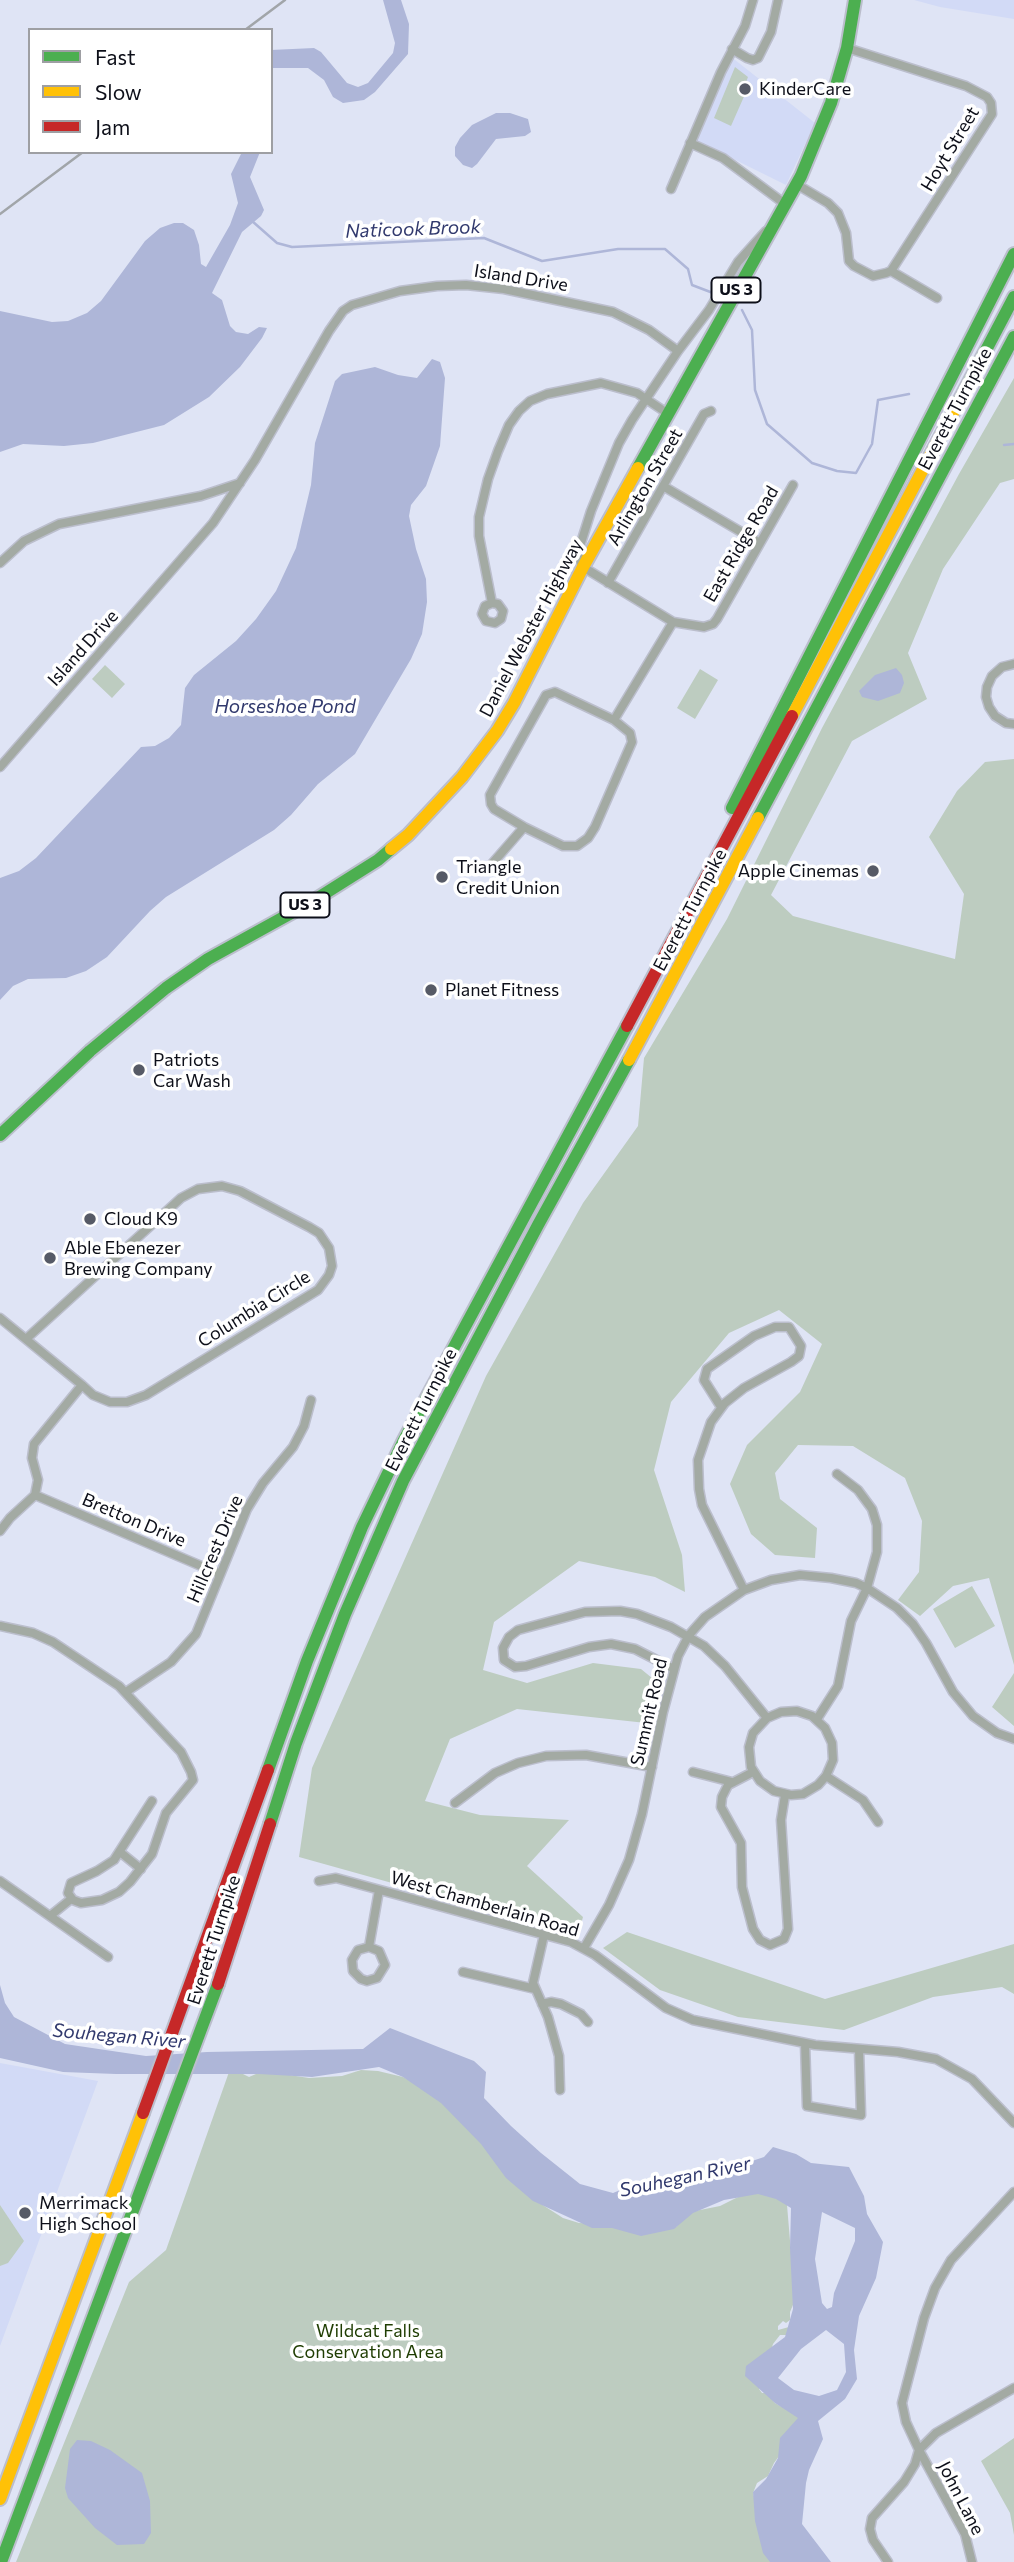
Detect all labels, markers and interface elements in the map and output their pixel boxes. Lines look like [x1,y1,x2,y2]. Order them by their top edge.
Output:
legend [28,28,273,154]
text: Fast [95,44,136,69]
place label: KinderCare [759,78,851,100]
text: Slow [95,79,142,104]
marker: KinderCare [737,81,753,97]
street label: Hoyt Street [916,103,984,195]
text: Jam [95,114,130,139]
water label: Naticook Brook [345,215,481,243]
street label: Island Drive [472,260,570,296]
road number: US 3 [712,278,760,302]
street label: Everett Turnpike [914,344,996,474]
street label: Arlington Street [603,425,687,549]
street label: East Ridge Road [699,482,783,606]
street label: Daniel Webster Highway [475,535,587,721]
street label: Island Drive [43,606,123,690]
water label: Horseshoe Pond [215,696,355,718]
street label: Everett Turnpike [649,845,731,975]
place label: Triangle Credit Union [456,856,560,898]
place label: Apple Cinemas [738,860,859,882]
marker: Apple Cinemas [865,863,881,879]
marker: Triangle Credit Union [434,869,450,885]
road number: US 3 [280,892,330,917]
place label: Planet Fitness [445,979,559,1001]
marker: Planet Fitness [423,982,439,998]
place label: Patriots Car Wash [153,1049,231,1092]
marker: Patriots Car Wash [131,1062,147,1078]
place label: Cloud K9 [104,1208,178,1230]
marker: Cloud K9 [82,1211,98,1227]
place label: Able Ebenezer Brewing Company [64,1237,213,1280]
marker: Able Ebenezer Brewing Company [42,1250,58,1266]
street label: Columbia Circle [194,1266,314,1352]
street label: Everett Turnpike [381,1345,461,1475]
street label: Bretton Drive [79,1488,189,1552]
street label: Hillcrest Drive [183,1492,247,1606]
street label: Summit Road [626,1656,672,1768]
street label: West Chamberlain Road [388,1867,582,1941]
street label: Everett Turnpike [183,1872,245,2008]
water label: Souhegan River [52,2019,186,2053]
water label: Souhegan River [617,2152,753,2202]
place label: Merrimack High School [39,2192,136,2234]
marker: Merrimack High School [17,2205,33,2221]
park label: Wildcat Falls Conservation Area [292,2320,444,2362]
street label: John Lane [933,2458,989,2538]

